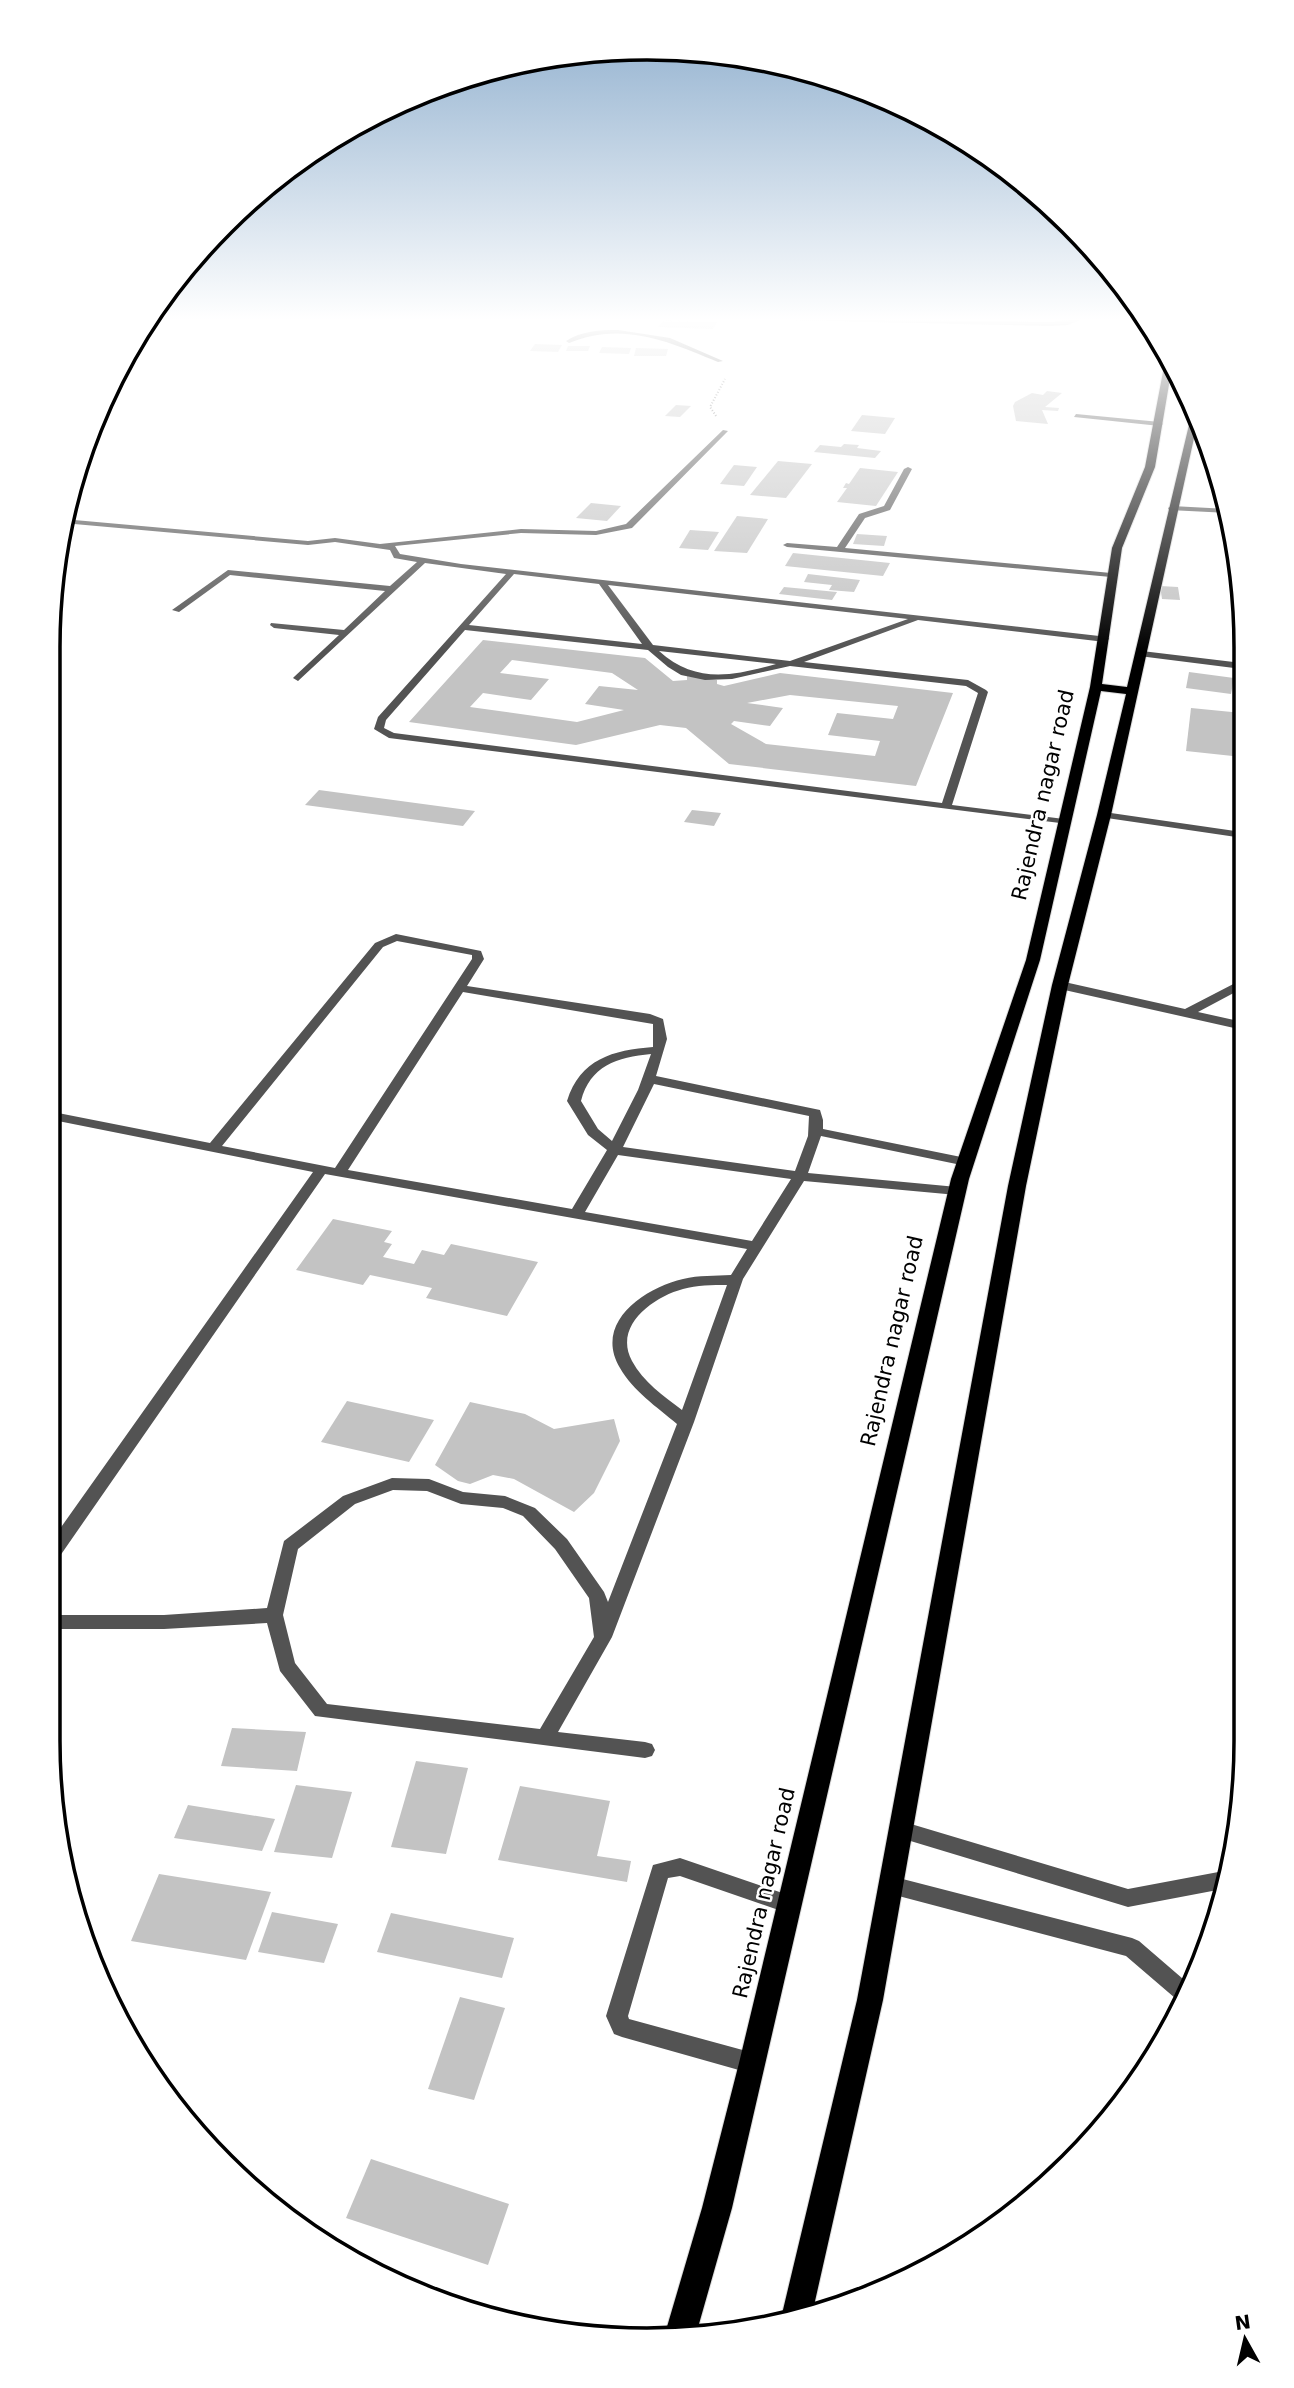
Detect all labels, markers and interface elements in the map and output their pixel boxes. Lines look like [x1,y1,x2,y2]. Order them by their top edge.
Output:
street label: Rajendra nagar road [1007,687,1079,903]
street label: Rajendra nagar road [856,1233,928,1449]
street label: Rajendra nagar road [728,1785,800,2001]
north arrow [1210,2304,1280,2374]
text: N [1233,2310,1252,2334]

